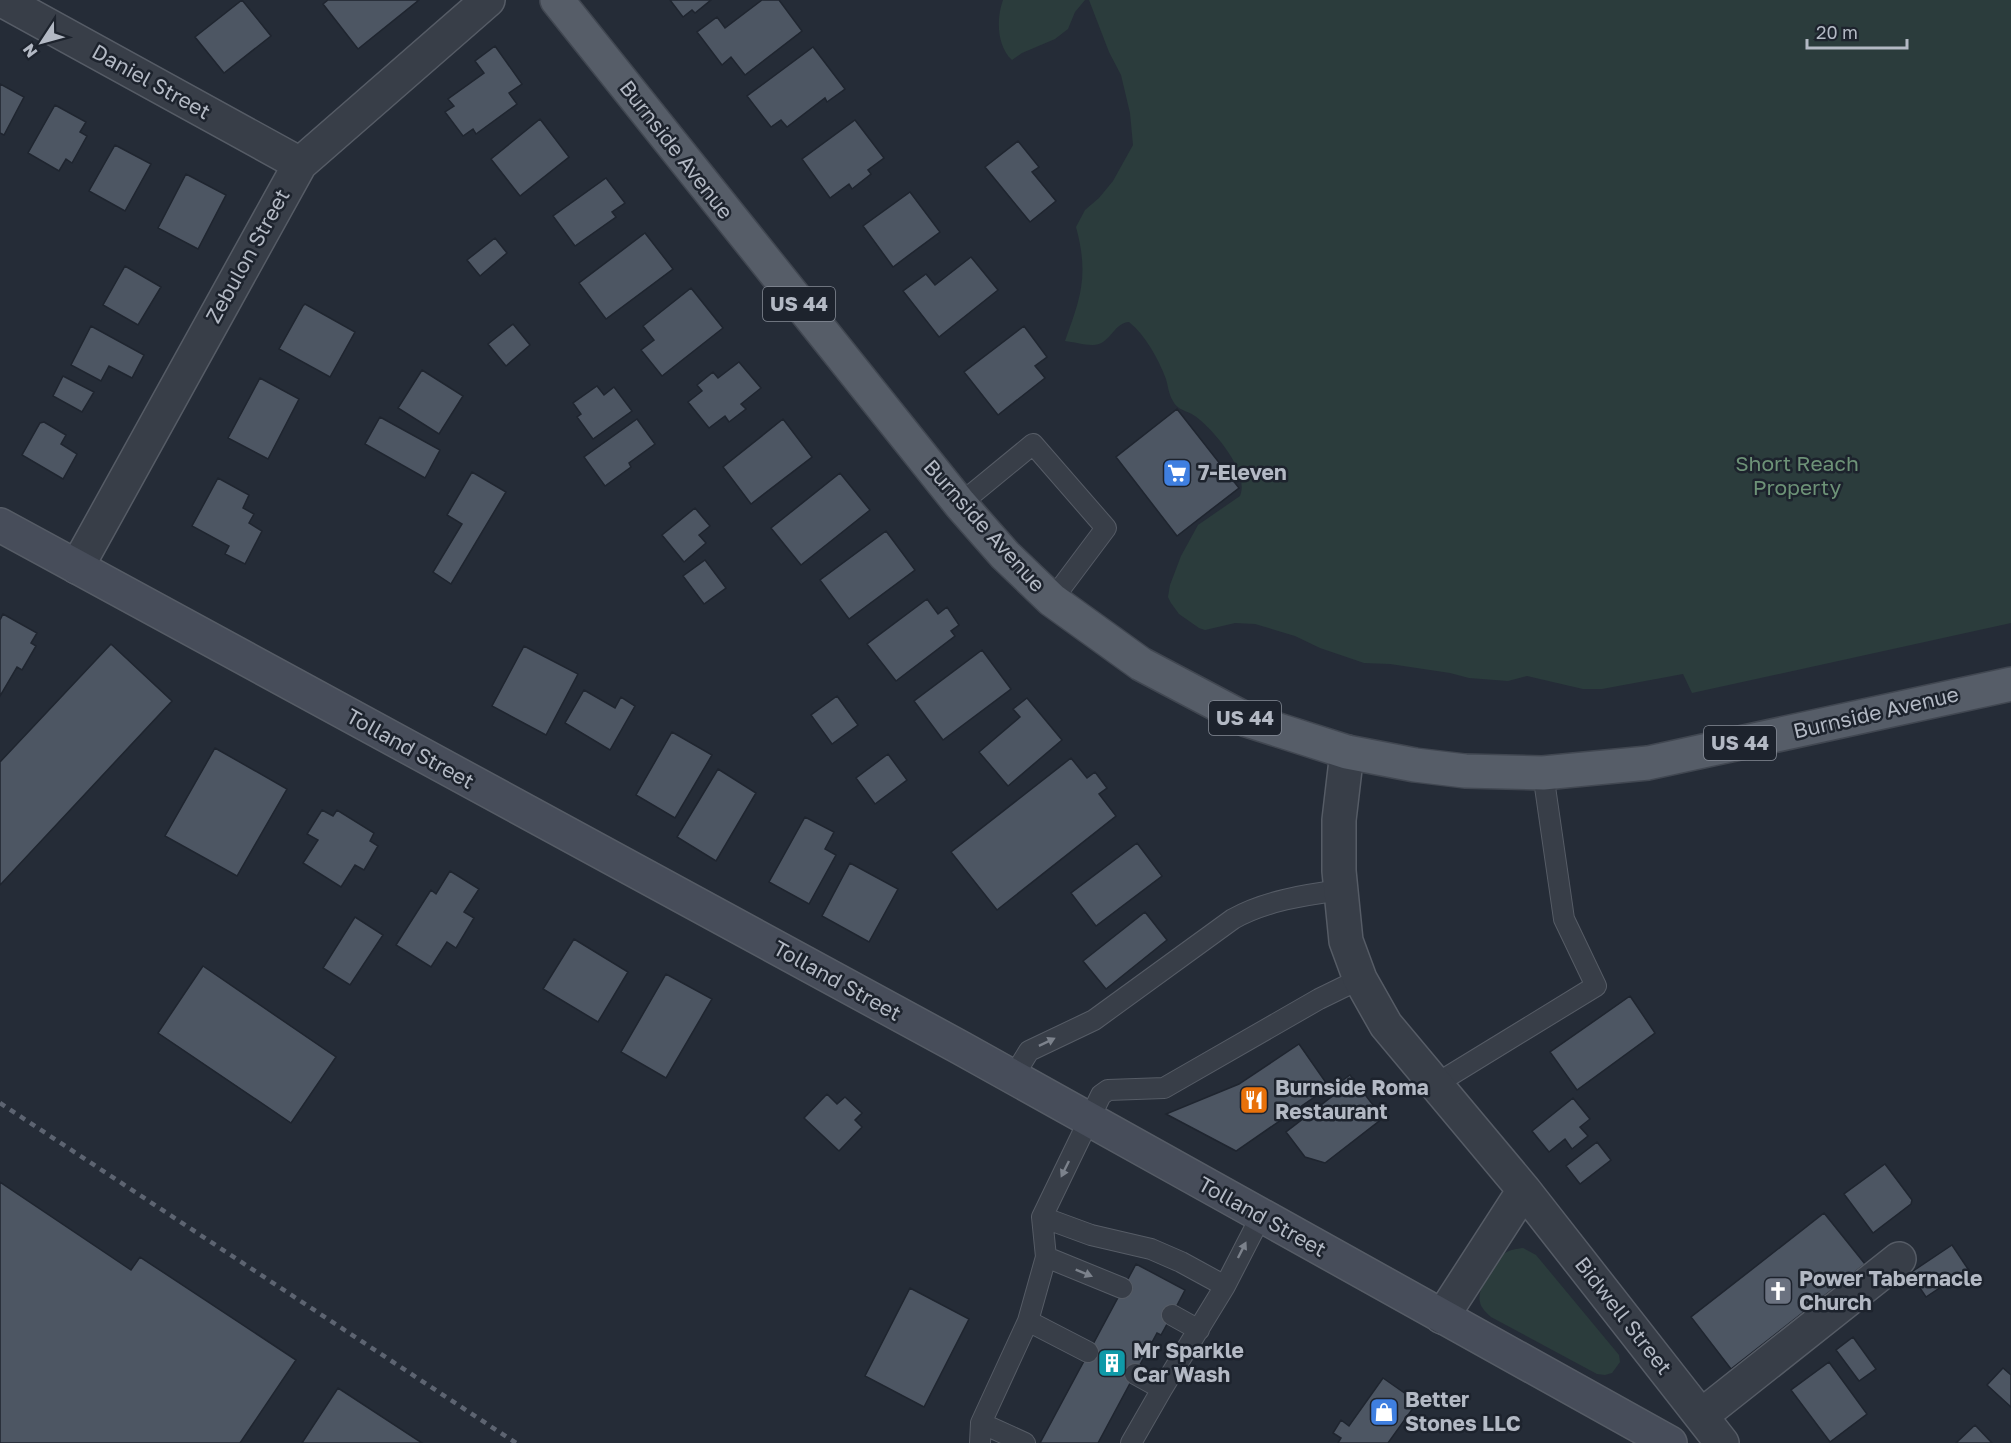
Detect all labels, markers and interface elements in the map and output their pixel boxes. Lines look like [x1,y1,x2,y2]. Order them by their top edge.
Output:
north arrow [12,12,72,72]
scale bar [1807,12,1908,50]
text: 20 m [1816,21,1858,43]
street label: Daniel Street [88,38,215,124]
text: N [18,40,42,62]
street label: Burnside Avenue [614,75,739,224]
street label: Zebulon Street [200,184,295,327]
road number: US 44 [763,287,835,321]
park label: Short Reach Property [1735,450,1859,500]
street label: Burnside Avenue [918,454,1051,597]
supermarket icon: 7-Eleven [1161,457,1193,489]
place label: 7-Eleven [1198,459,1287,485]
street label: Burnside Avenue [1790,680,1961,744]
road number: US 44 [1209,701,1281,735]
street label: Tolland Street [342,702,479,794]
road number: US 44 [1704,726,1776,760]
street label: Tolland Street [769,934,906,1026]
one-way arrow [1039,1037,1056,1047]
place label: Burnside Roma Restaurant [1275,1074,1429,1124]
restaurant icon: Burnside Roma Restaurant [1238,1084,1270,1116]
one-way arrow [1061,1160,1070,1177]
street label: Tolland Street [1194,1170,1331,1262]
one-way arrow [1238,1242,1247,1259]
street label: Bidwell Street [1570,1251,1678,1380]
place label: Power Tabernacle Church [1799,1265,1982,1315]
one-way arrow [1075,1269,1093,1278]
church icon: Power Tabernacle Church [1762,1275,1794,1307]
place label: Mr Sparkle Car Wash [1133,1337,1244,1387]
building icon: Mr Sparkle Car Wash [1096,1347,1128,1379]
place label: Better Stones LLC [1405,1386,1521,1436]
shop icon: Better Stones LLC [1368,1396,1400,1428]

